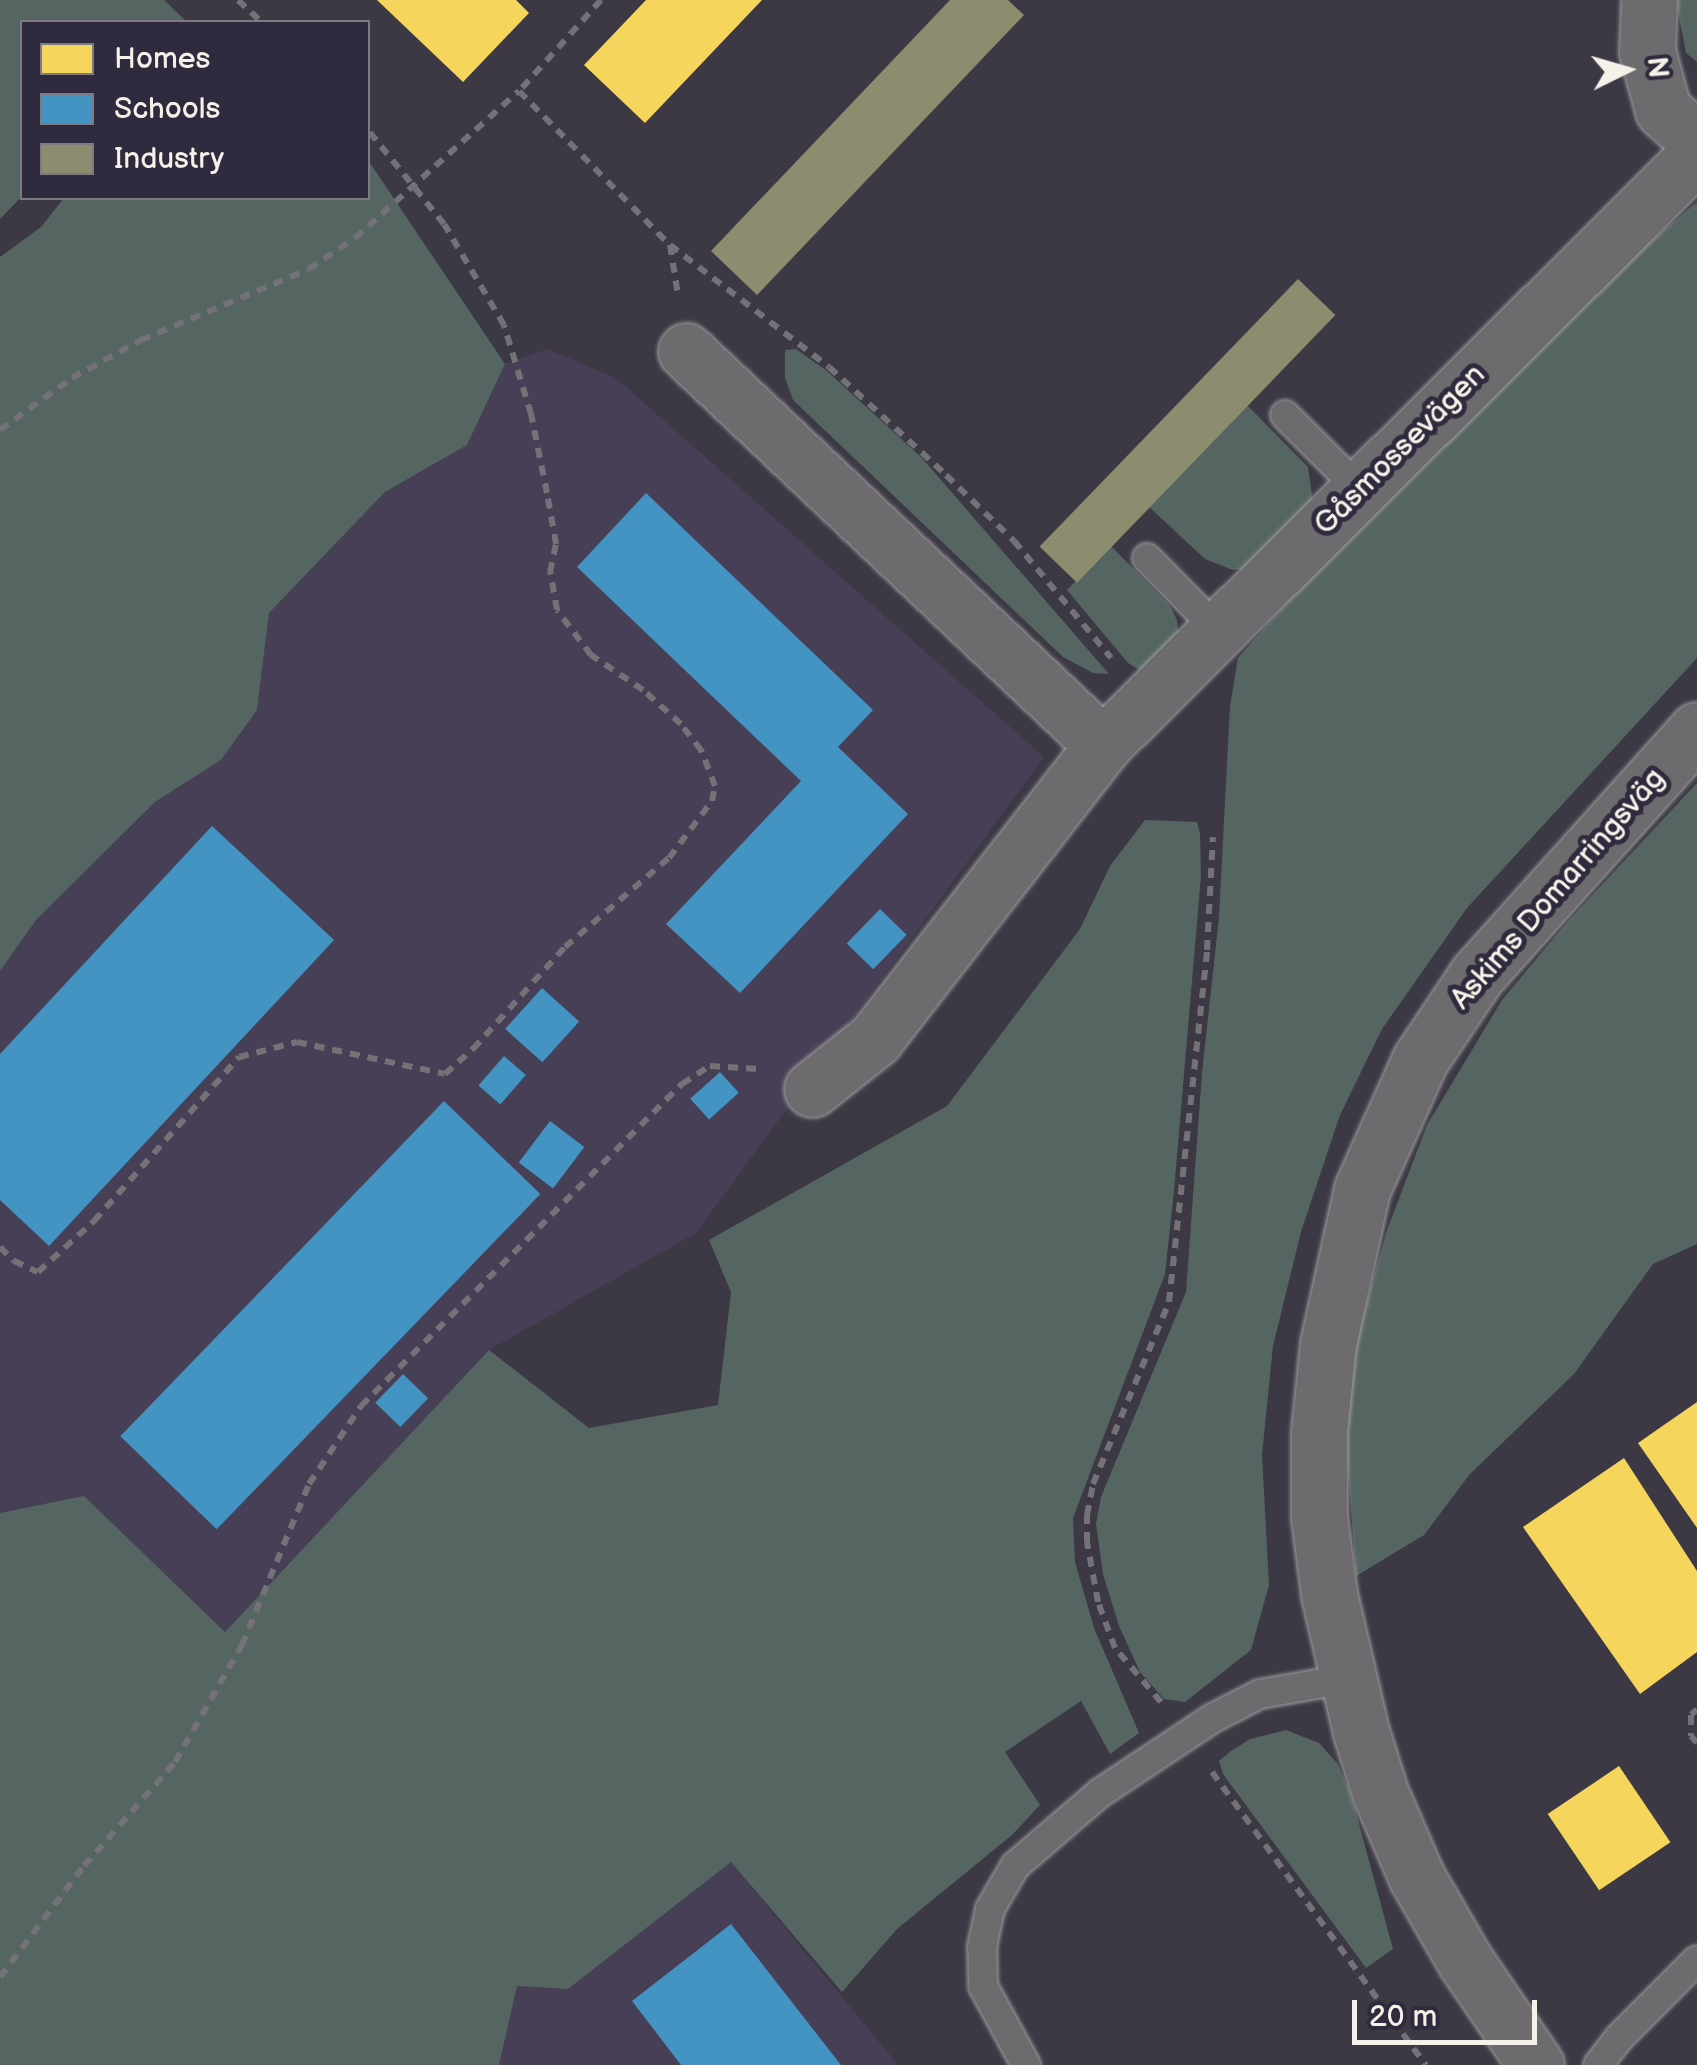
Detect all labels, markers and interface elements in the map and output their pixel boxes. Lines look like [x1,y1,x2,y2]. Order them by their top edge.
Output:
legend [20,20,370,200]
north arrow [1577,20,1677,120]
text: Homes [114,41,210,77]
text: N [1640,55,1675,79]
text: Schools [114,91,220,127]
text: Industry [114,141,224,177]
street label: Gåsmossevägen [1307,357,1493,543]
street label: Askims Domarringsväg [1443,761,1673,1017]
scale bar [1357,1980,1542,2042]
text: 20 m [1369,1999,1437,2035]

